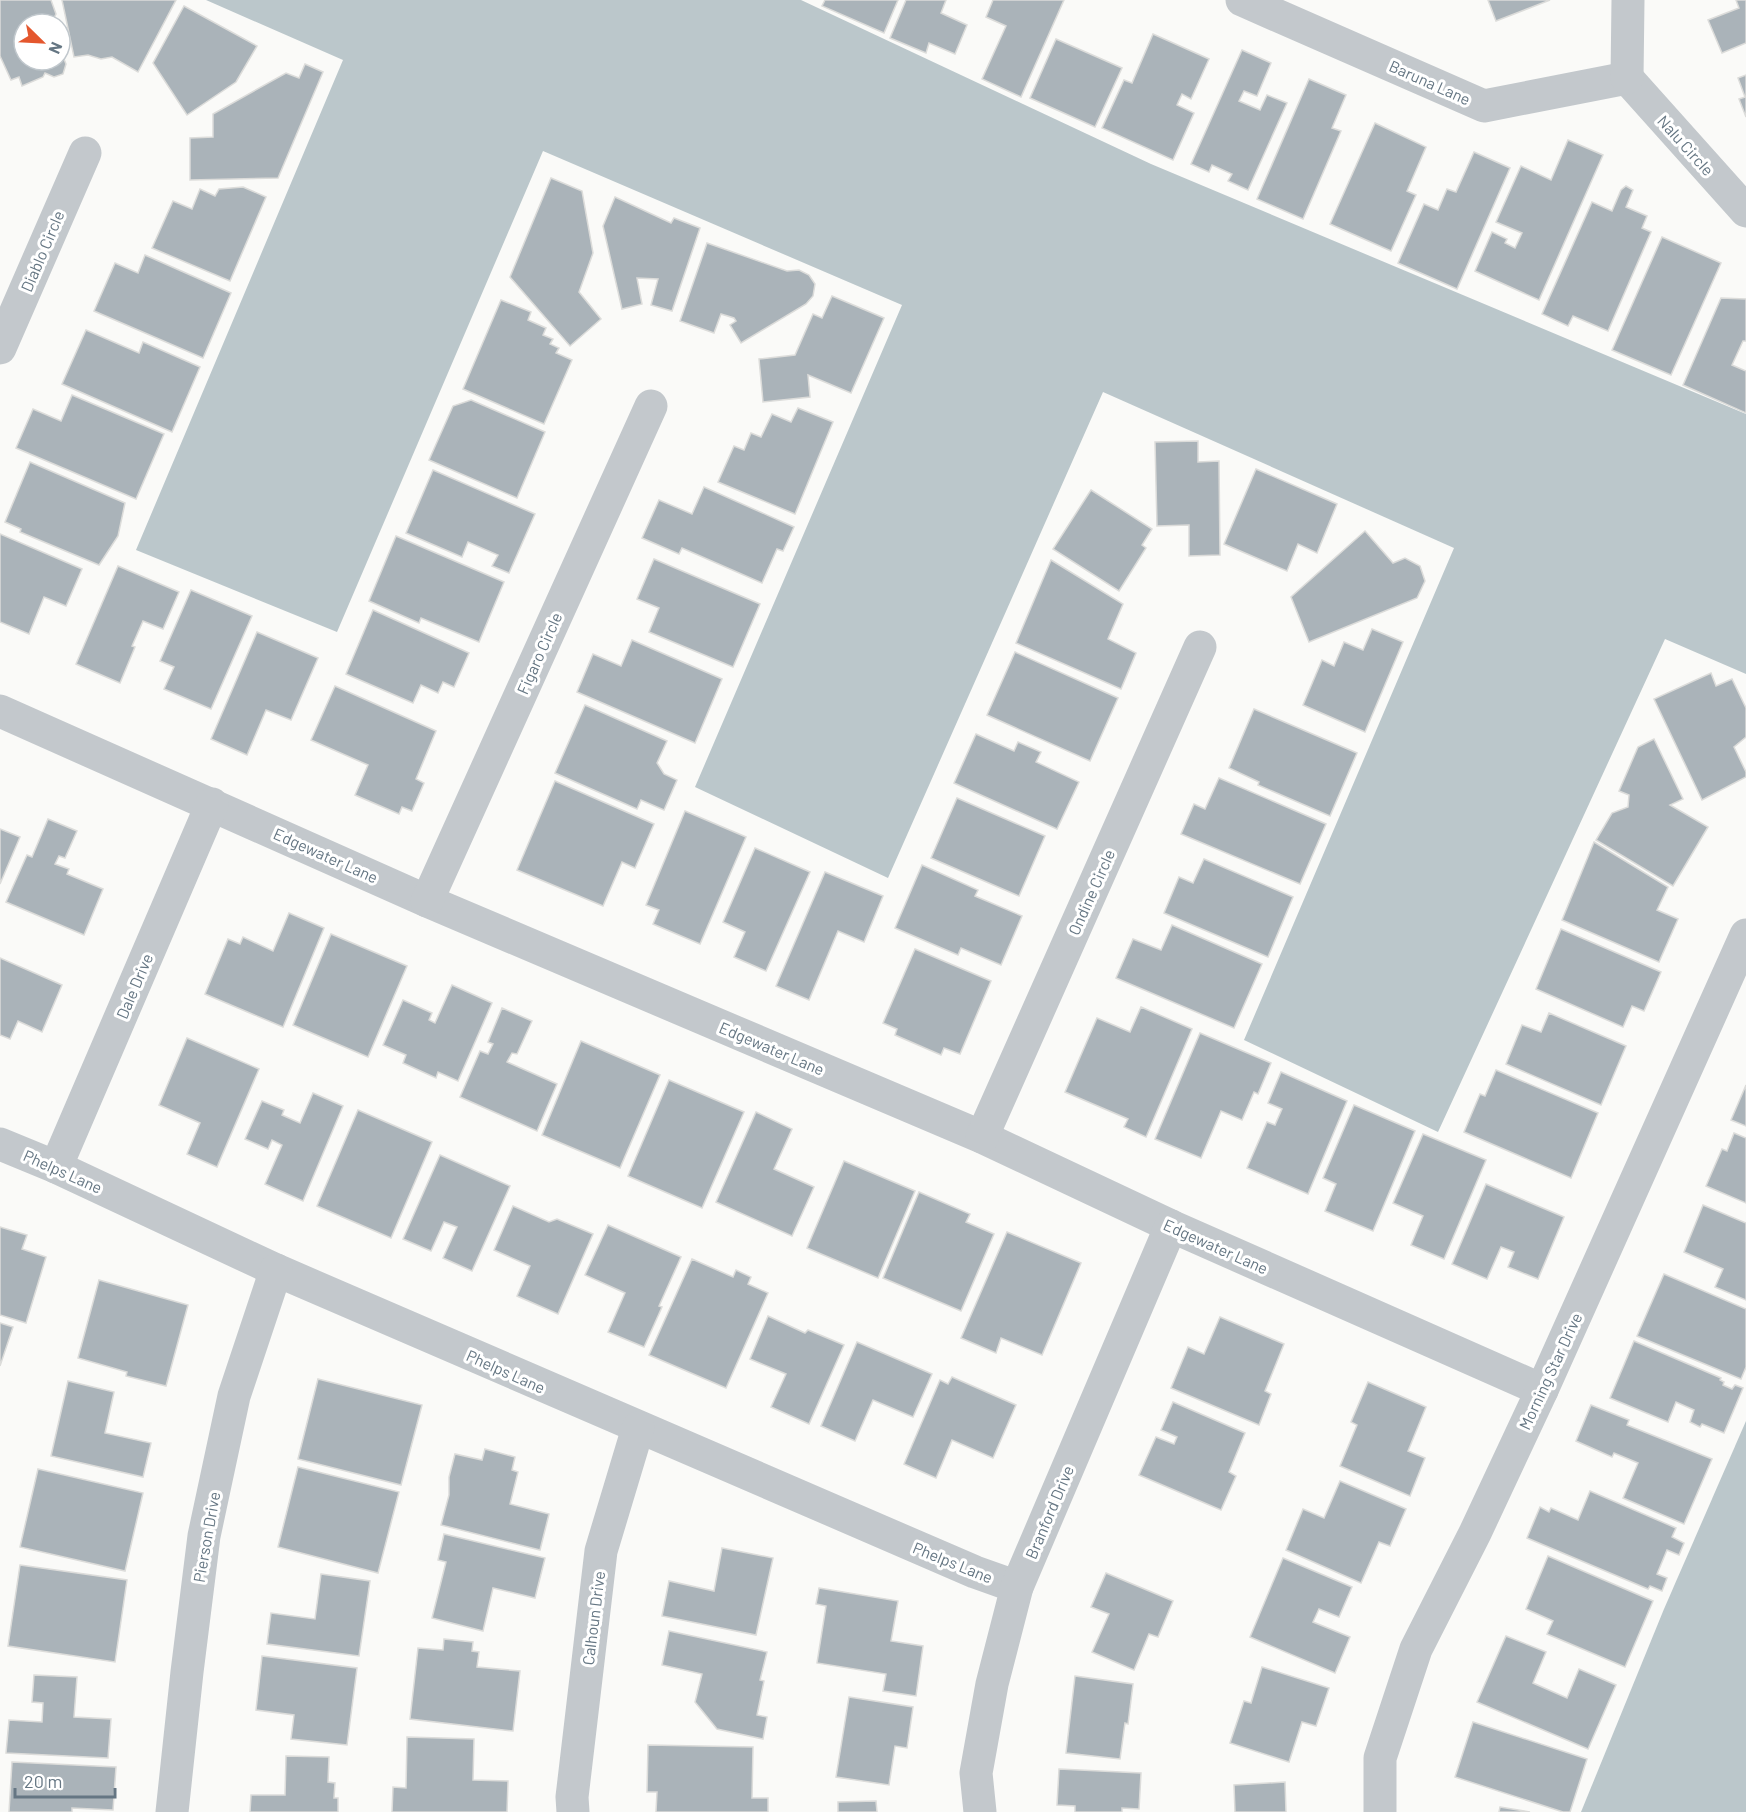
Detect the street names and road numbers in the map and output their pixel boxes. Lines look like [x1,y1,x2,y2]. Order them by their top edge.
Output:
street label: Baruna Lane [1386,56,1474,108]
street label: Nalu Circle [1654,111,1718,179]
street label: Diablo Circle [16,207,68,295]
street label: Figaro Circle [512,609,566,697]
street label: Edgewater Lane [271,823,381,887]
street label: Ondine Circle [1064,846,1118,938]
street label: Dale Drive [112,951,156,1021]
street label: Edgewater Lane [717,1017,827,1079]
street label: Phelps Lane [21,1145,105,1197]
street label: Edgewater Lane [1161,1214,1271,1278]
street label: Morning Star Drive [1515,1309,1585,1433]
street label: Phelps Lane [464,1345,548,1397]
street label: Branford Drive [1021,1462,1077,1562]
street label: Pierson Drive [189,1490,223,1584]
street label: Phelps Lane [910,1537,996,1587]
street label: Calhoun Drive [578,1570,608,1666]

